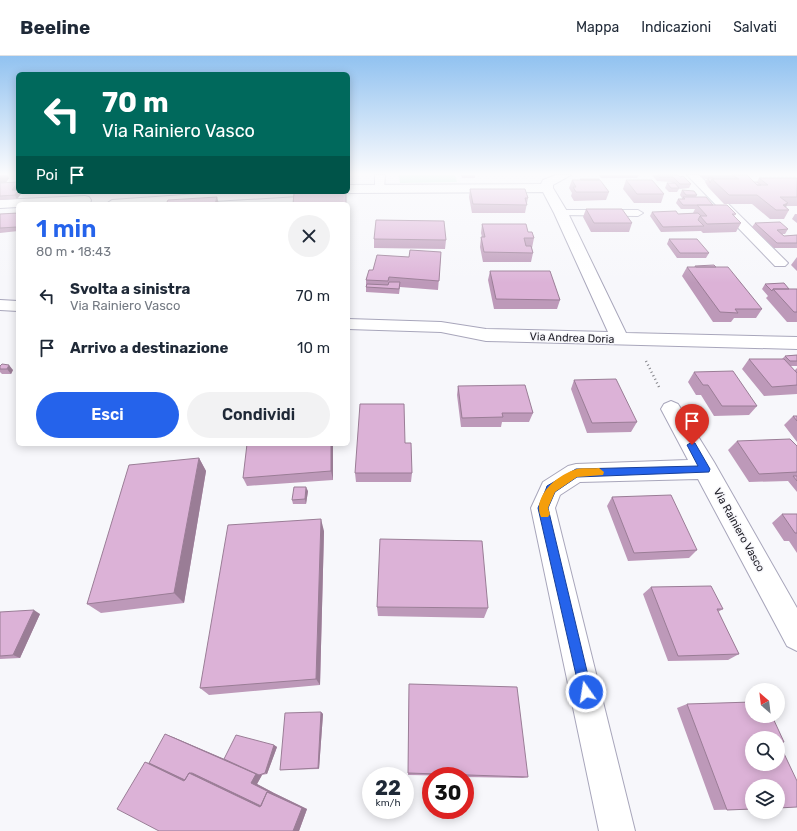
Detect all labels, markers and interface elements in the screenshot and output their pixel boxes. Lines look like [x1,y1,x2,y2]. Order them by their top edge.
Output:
text: Beeline [20,16,90,39]
text: Mappa [576,19,619,36]
text: Indicazioni [641,19,711,36]
text: Salvati [733,19,777,36]
text: 70 m [102,86,169,119]
icon: left [36,88,88,140]
text: Via Rainiero Vasco [102,120,255,142]
icon: arrive [66,164,88,186]
text: Poi [36,166,58,184]
text: 1 min [36,215,96,243]
button: close [288,215,330,257]
text: 80 m · 18:43 [36,244,111,259]
text: Svolta a sinistra [70,280,190,298]
icon: left [36,285,58,307]
text: 70 m [296,287,330,305]
text: Via Rainiero Vasco [70,298,180,313]
street label: Via Andrea Doria [529,330,615,346]
icon: arrive [36,337,58,359]
text: Arrivo a destinazione [70,339,228,357]
text: 10 m [297,339,330,357]
button: Esci [36,392,179,438]
button: Condividi [187,392,330,438]
pin [675,404,709,445]
icon: arrive [681,410,703,432]
street label: Via Rainiero Vasco [711,486,767,574]
position arrow [565,671,607,713]
north arrow [745,683,785,723]
map controls [745,683,785,819]
button: search [745,731,785,771]
speed limit sign: 30 [422,767,474,819]
text: 22 [375,776,401,800]
button: layers [745,779,785,819]
text: km/h [376,797,400,809]

